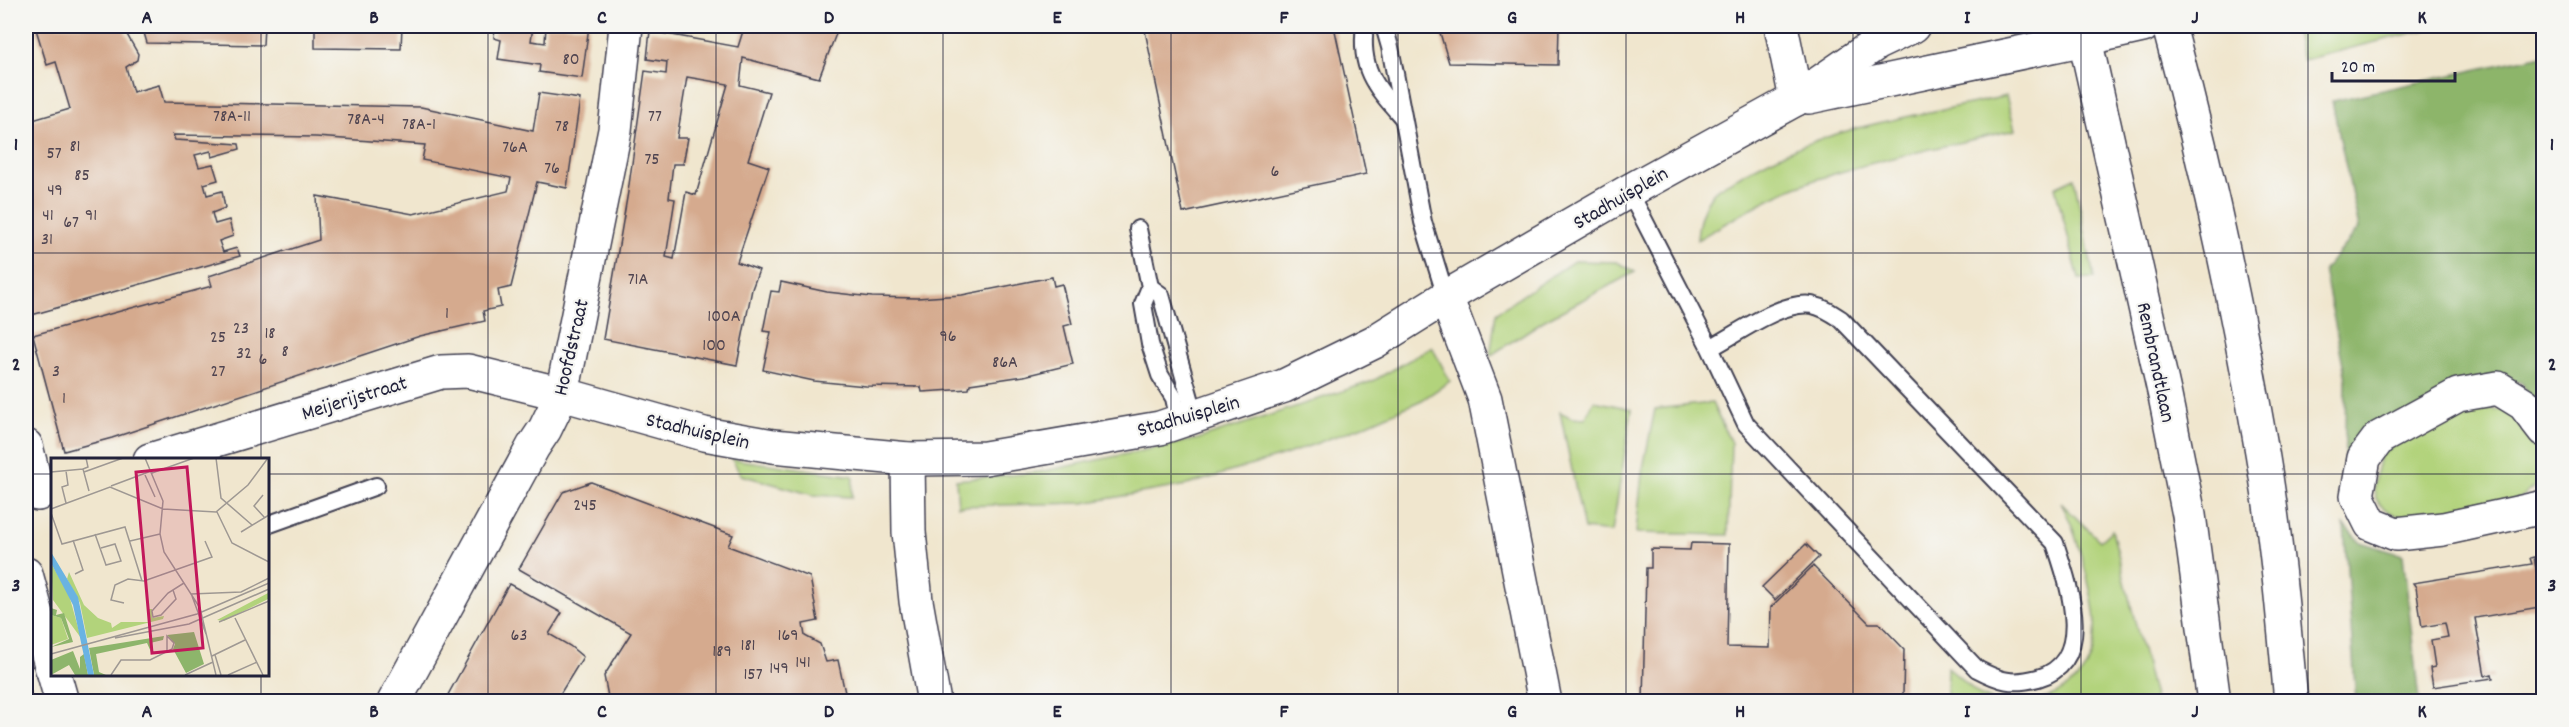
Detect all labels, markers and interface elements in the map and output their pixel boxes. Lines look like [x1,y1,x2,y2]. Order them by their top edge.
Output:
text: A [142,5,153,33]
text: B [369,5,379,33]
text: C [597,5,607,33]
text: D [824,5,835,33]
text: E [1052,5,1062,33]
text: F [1280,5,1290,33]
text: G [1507,5,1517,33]
text: H [1735,5,1745,33]
text: I [1964,5,1971,33]
text: J [2191,5,2199,33]
text: K [2417,5,2427,33]
scale bar [2332,45,2455,83]
house number: 80 [562,48,580,73]
text: 20 m [2341,56,2375,81]
house number: 78A-11 [213,105,251,130]
house number: 77 [648,105,662,130]
house number: 78A-4 [347,108,385,133]
house number: 78A-1 [402,113,436,138]
house number: 78 [555,115,569,140]
text: 1 [14,132,18,160]
text: 1 [2550,132,2554,160]
house number: 81 [69,135,81,160]
house number: 76A [502,136,528,161]
house number: 57 [46,142,62,167]
house number: 75 [644,148,660,173]
house number: 76 [544,157,560,182]
house number: 6 [1271,160,1279,185]
street label: Stadhuisplein [1568,160,1675,239]
house number: 85 [74,164,90,189]
house number: 49 [47,179,63,204]
house number: 41 [42,204,54,229]
house number: 91 [85,204,97,229]
house number: 67 [63,211,79,236]
house number: 31 [41,228,53,253]
house number: 71A [628,268,649,293]
street label: Hoofdstraat [547,296,599,399]
street label: Rembrandtlaan [2127,300,2181,426]
house number: 1 [445,302,449,327]
house number: 100A [707,305,741,330]
house number: 23 [233,317,249,342]
house number: 18 [264,322,276,347]
house number: 96 [939,325,957,350]
house number: 25 [210,326,226,351]
house number: 100 [702,334,726,359]
house number: 8 [281,340,289,365]
house number: 32 [236,342,252,367]
house number: 6 [259,348,267,373]
house number: 86A [992,351,1018,376]
text: 2 [12,352,20,380]
text: 2 [2548,352,2556,380]
house number: 3 [52,360,60,385]
house number: 27 [211,360,225,385]
street label: Meijerijstraat [298,370,412,430]
house number: 1 [62,387,66,412]
street label: Stadhuisplein [1134,389,1244,447]
street label: Stadhuisplein [643,406,752,459]
inset map [51,458,268,676]
house number: 245 [573,494,597,519]
text: 3 [12,573,20,601]
text: 3 [2548,573,2556,601]
house number: 63 [511,624,527,649]
house number: 169 [777,624,799,649]
house number: 181 [740,634,756,659]
house number: 189 [712,640,732,665]
house number: 141 [795,651,811,676]
house number: 149 [769,657,789,682]
house number: 157 [743,663,763,688]
text: A [142,699,153,727]
text: B [369,699,379,727]
text: C [597,699,607,727]
text: D [824,699,835,727]
text: E [1052,699,1062,727]
text: F [1280,699,1290,727]
text: G [1507,699,1517,727]
text: H [1735,699,1745,727]
text: I [1964,699,1971,727]
text: J [2191,699,2199,727]
text: K [2417,699,2427,727]

